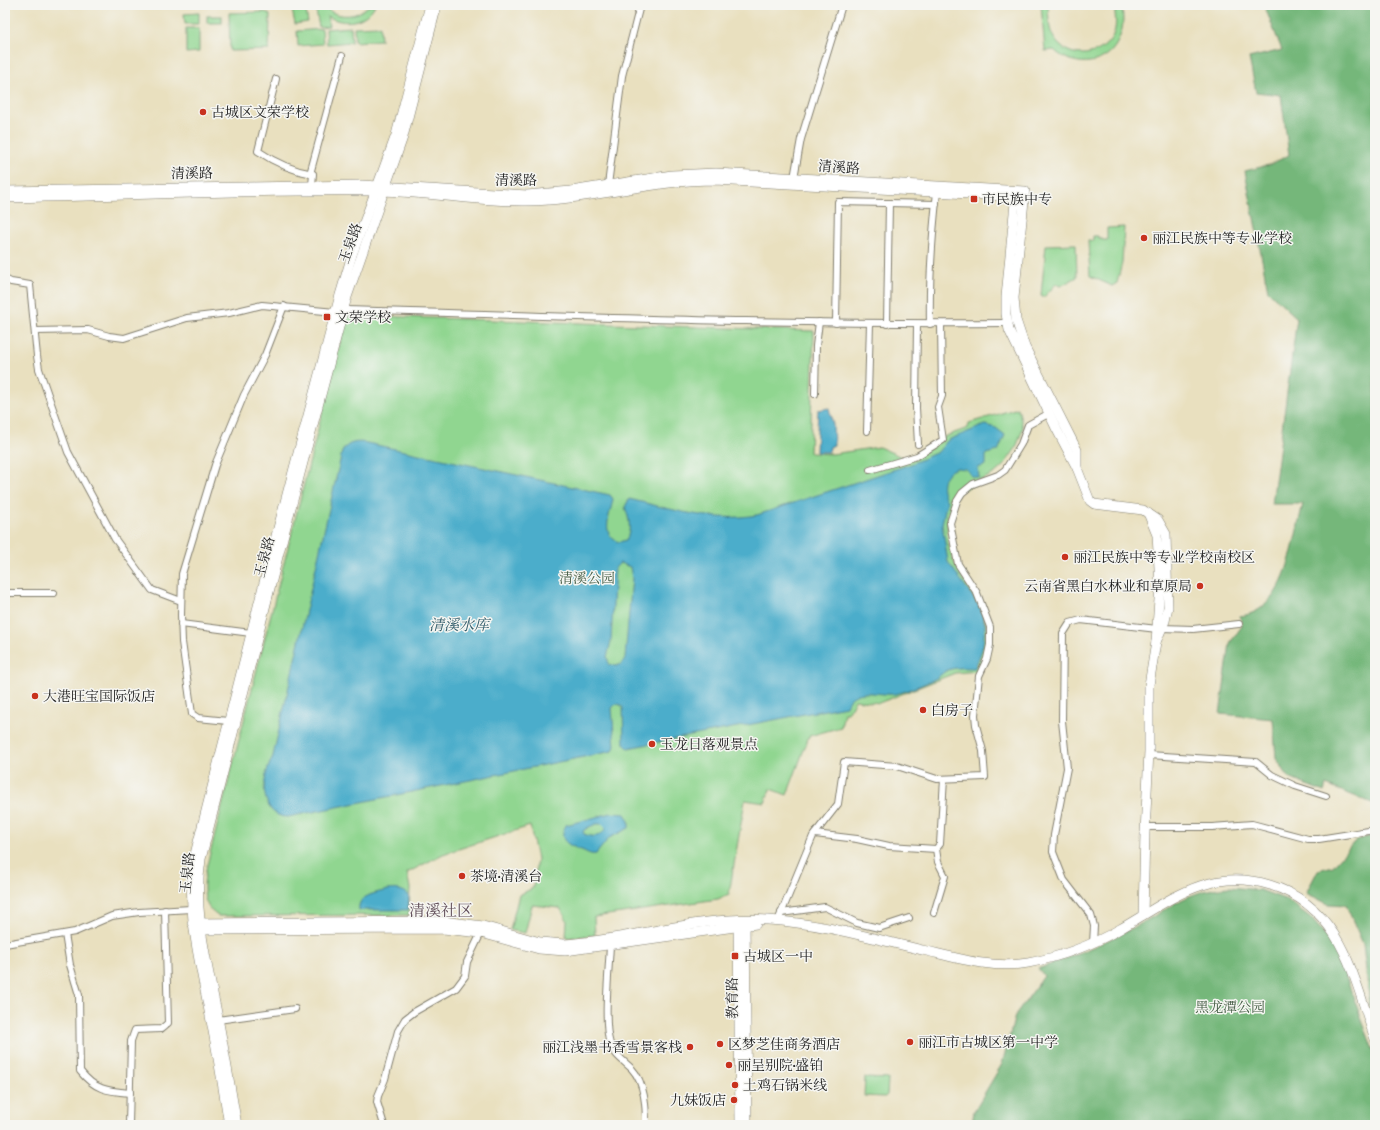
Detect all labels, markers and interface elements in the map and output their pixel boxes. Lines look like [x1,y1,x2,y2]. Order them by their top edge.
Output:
place label: 古城区文荣学校 [211,104,309,122]
marker: 古城区文荣学校 [198,107,208,117]
street label: 清溪路 [817,158,861,178]
street label: 清溪路 [171,165,213,183]
street label: 清溪路 [495,172,537,190]
place label: 市民族中专 [982,191,1052,209]
marker: 市民族中专 [969,194,979,204]
street label: 玉泉路 [335,221,367,266]
place label: 丽江民族中等专业学校 [1152,230,1292,248]
marker: 丽江民族中等专业学校 [1139,233,1149,243]
place label: 文荣学校 [335,309,391,327]
marker: 文荣学校 [322,312,332,322]
street label: 玉泉路 [251,535,279,580]
place label: 丽江民族中等专业学校南校区 [1073,549,1255,567]
marker: 丽江民族中等专业学校南校区 [1060,552,1070,562]
park label: 清溪公园 [559,570,615,588]
place label: 云南省黑白水林业和草原局 [1024,578,1192,596]
marker: 云南省黑白水林业和草原局 [1195,581,1205,591]
water label: 清溪水库 [429,616,492,635]
place label: 大港旺宝国际饭店 [43,688,155,706]
marker: 大港旺宝国际饭店 [30,691,40,701]
place label: 白房子 [931,702,973,720]
marker: 白房子 [918,705,928,715]
place label: 玉龙日落观景点 [660,736,758,754]
marker: 玉龙日落观景点 [647,739,657,749]
street label: 玉泉路 [177,851,199,895]
place label: 茶境·清溪台 [470,868,542,886]
marker: 茶境·清溪台 [457,871,467,881]
district label: 清溪社区 [409,901,473,921]
place label: 古城区一中 [743,948,813,966]
marker: 古城区一中 [730,951,740,961]
street label: 教育路 [724,977,742,1019]
park label: 黑龙潭公园 [1195,999,1265,1017]
place label: 丽江市古城区第一中学 [918,1034,1058,1052]
place label: 区梦芝佳商务酒店 [728,1036,840,1054]
marker: 丽江市古城区第一中学 [905,1037,915,1047]
place label: 丽江浅墨书香雪景客栈 [542,1039,682,1057]
marker: 区梦芝佳商务酒店 [715,1039,725,1049]
marker: 丽江浅墨书香雪景客栈 [685,1042,695,1052]
place label: 丽呈别院·盛铂 [737,1057,823,1075]
marker: 丽呈别院·盛铂 [724,1060,734,1070]
place label: 土鸡石锅米线 [743,1077,827,1095]
marker: 土鸡石锅米线 [730,1080,740,1090]
place label: 九妹饭店 [670,1092,726,1110]
marker: 九妹饭店 [729,1095,739,1105]

